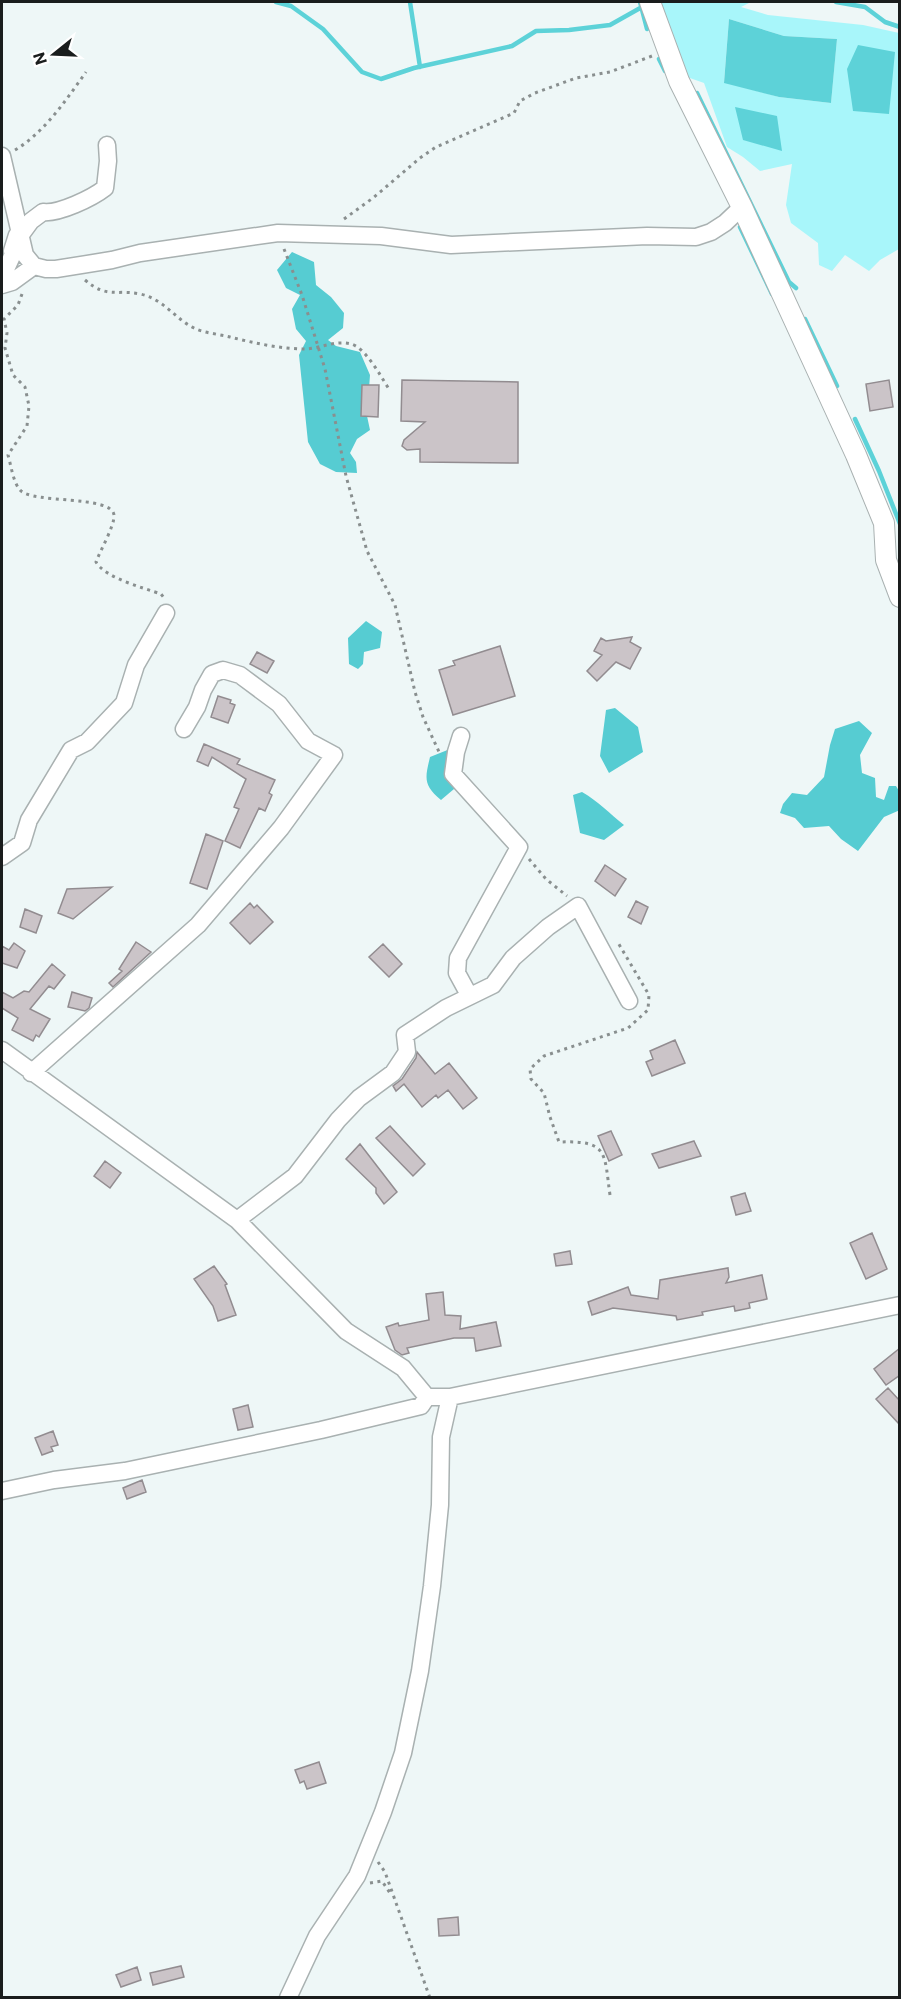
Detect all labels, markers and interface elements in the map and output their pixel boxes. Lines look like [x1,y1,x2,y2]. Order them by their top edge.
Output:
north arrow [24,24,84,84]
text: N [28,50,50,67]

